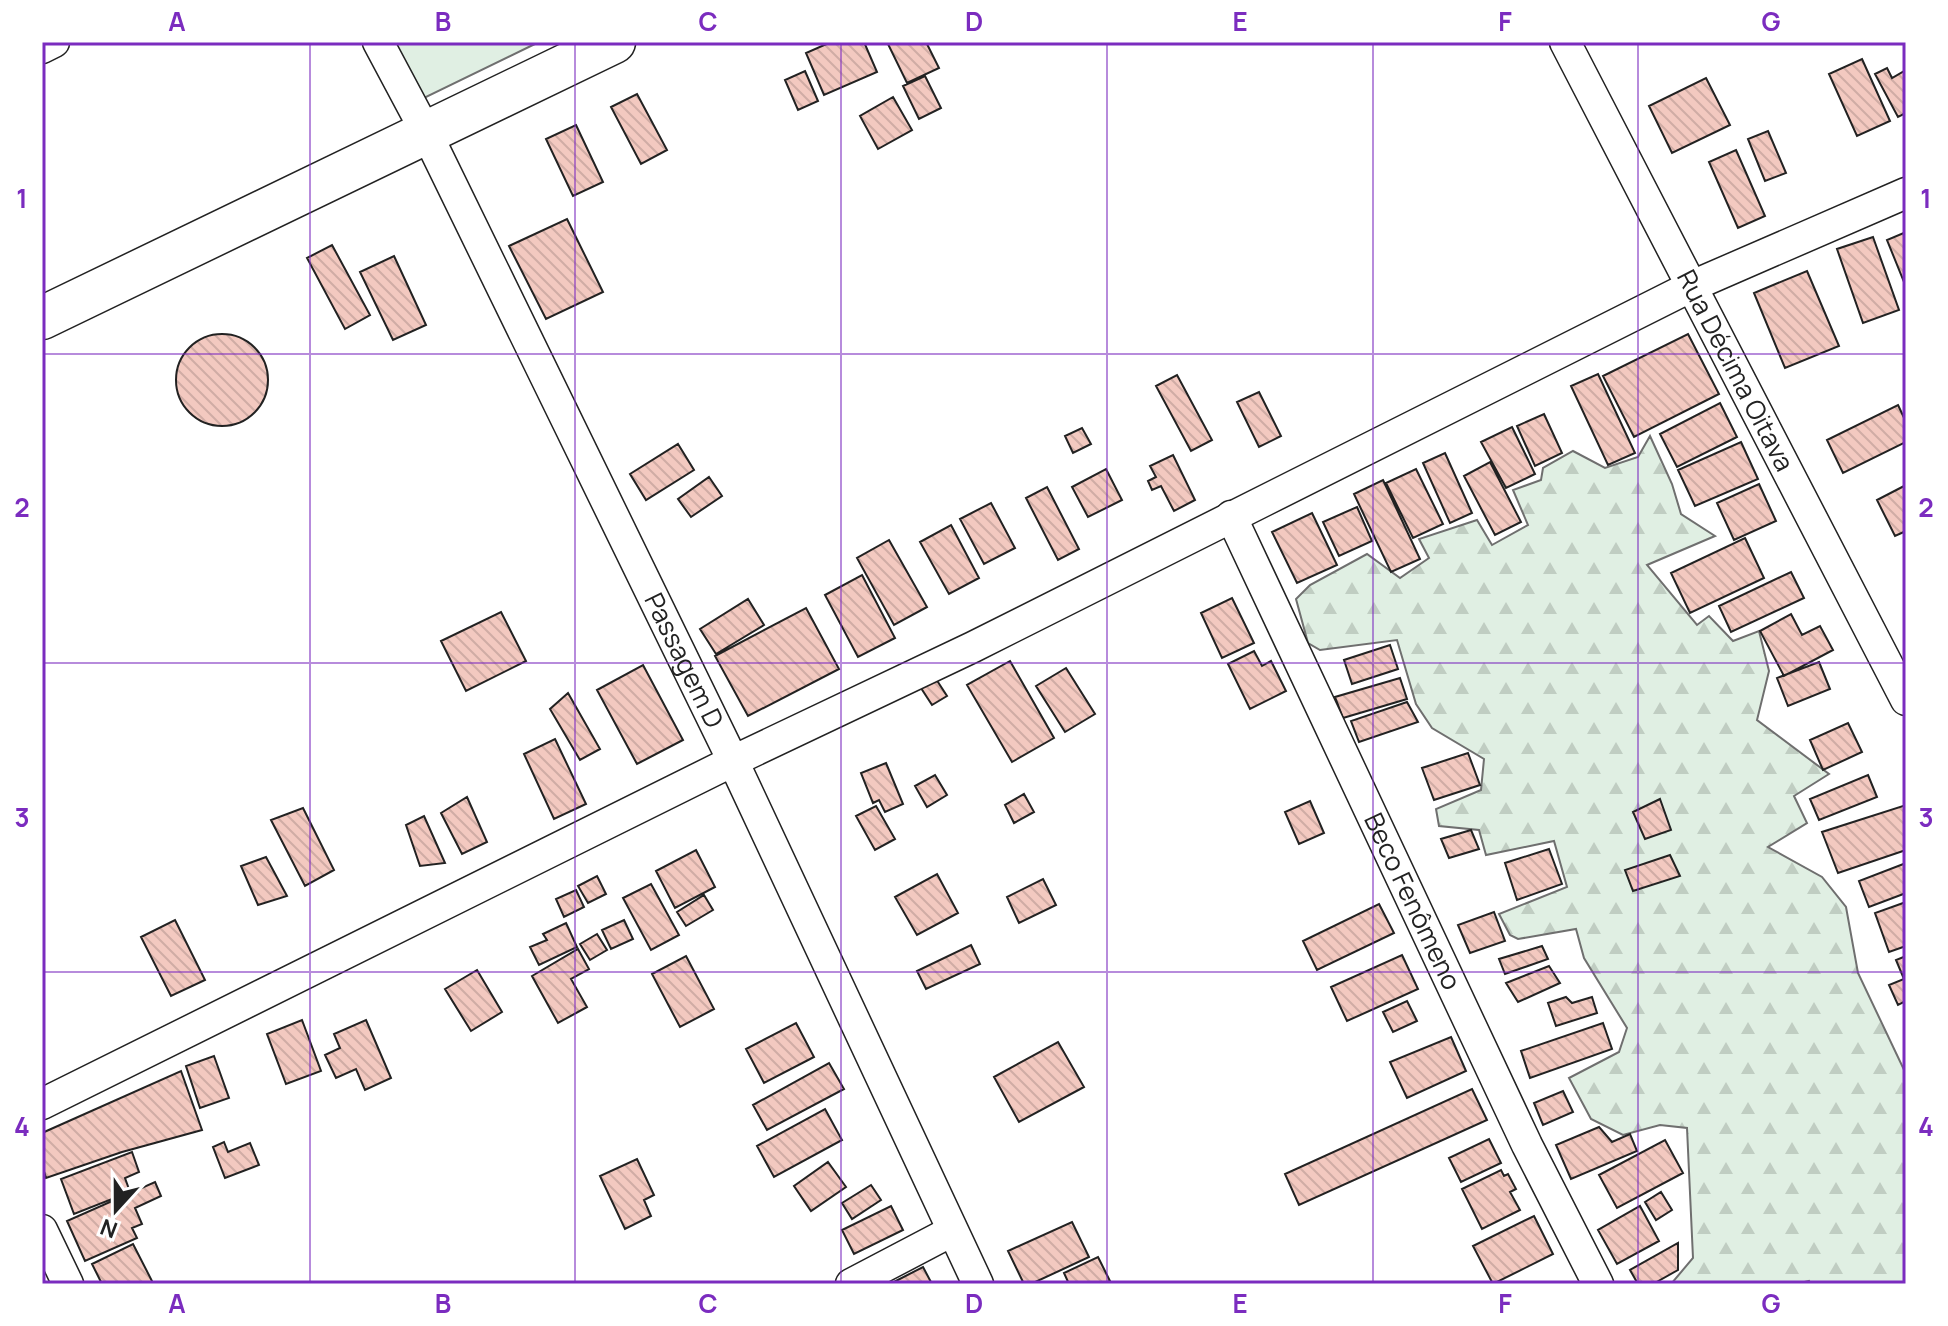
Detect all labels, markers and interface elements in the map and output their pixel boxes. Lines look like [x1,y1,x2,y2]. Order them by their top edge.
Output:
text: A [168,3,186,39]
text: B [435,3,451,39]
text: C [698,3,718,39]
text: D [965,3,983,39]
text: E [1232,3,1248,39]
text: F [1498,3,1512,39]
text: G [1761,3,1781,39]
text: 1 [16,180,28,216]
text: 1 [1920,180,1932,216]
street label: Rua Décima Oitava [1669,263,1803,477]
text: 2 [14,489,30,525]
text: 2 [1918,489,1934,525]
street label: Passagem D [637,586,733,734]
text: 3 [14,799,30,835]
text: 3 [1918,799,1934,835]
street label: Beco Fenômeno [1356,807,1470,995]
text: 4 [14,1108,30,1144]
text: 4 [1918,1108,1934,1144]
north arrow [76,1170,156,1250]
text: N [96,1212,122,1246]
text: A [168,1285,186,1321]
text: B [435,1285,451,1321]
text: C [698,1285,718,1321]
text: D [965,1285,983,1321]
text: E [1232,1285,1248,1321]
text: F [1498,1285,1512,1321]
text: G [1761,1285,1781,1321]

